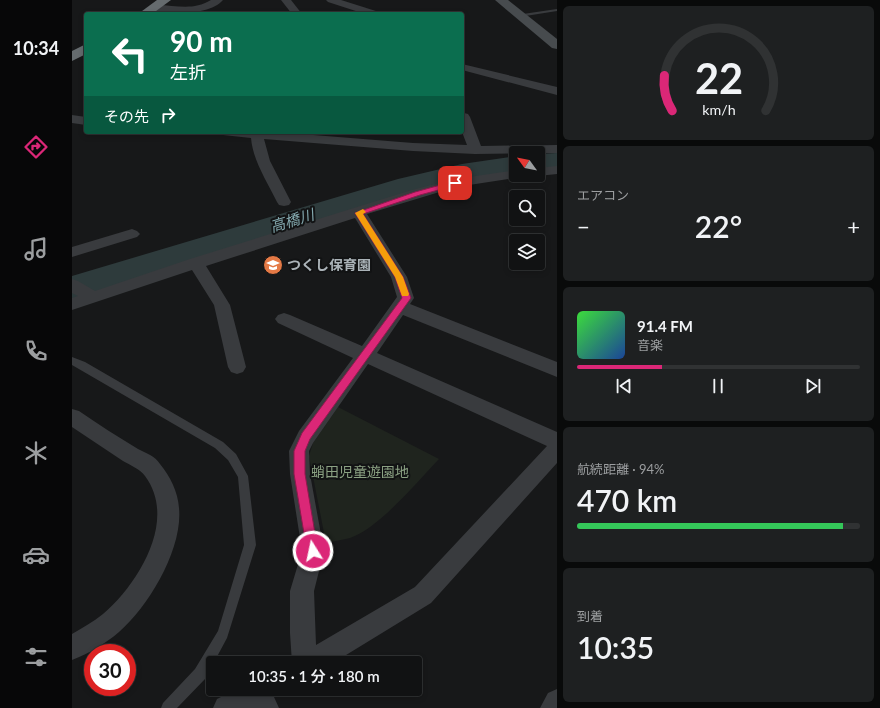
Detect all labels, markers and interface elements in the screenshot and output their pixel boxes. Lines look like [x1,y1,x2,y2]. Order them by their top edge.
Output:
text: 90 m [170,24,233,58]
icon: left [104,28,156,80]
text: 10:34 [13,37,59,59]
text: 22 [694,53,743,103]
text: 左折 [170,61,206,83]
text: km/h [702,101,735,118]
icon: right [157,104,179,126]
text: その先 [104,107,149,125]
icon: directions [22,133,50,161]
north arrow [509,146,545,182]
map controls [509,146,545,270]
pin [438,166,472,200]
icon: arrive [444,172,466,194]
text: エアコン [577,187,629,203]
button: search [509,190,545,226]
water label: 高橋川 [268,204,318,235]
text: 22° [695,208,742,244]
text: − [577,213,590,240]
text: + [847,213,860,240]
button: layers [509,234,545,270]
icon: music [22,235,50,263]
school or university icon: つくし保育園 [262,254,284,276]
place label: つくし保育園 [287,256,371,273]
text: 91.4 FM [637,317,693,335]
icon: phone [22,337,50,365]
text: 音楽 [637,337,663,353]
icon: previous [613,375,635,397]
icon: pause [707,375,729,397]
icon: next [802,375,824,397]
icon: climate [22,439,50,467]
text: 航続距離 · 94% [577,461,665,477]
park label: 蛸田児童遊園地 [311,463,409,480]
text: 470 km [577,482,677,518]
position arrow [292,530,334,572]
icon: car [22,541,50,569]
text: 到着 [577,608,603,624]
text: 10:35 [577,629,654,665]
icon: filters [22,643,50,671]
speed limit sign: 30 [84,644,136,696]
text: 10:35 · 1 分 · 180 m [248,667,380,685]

